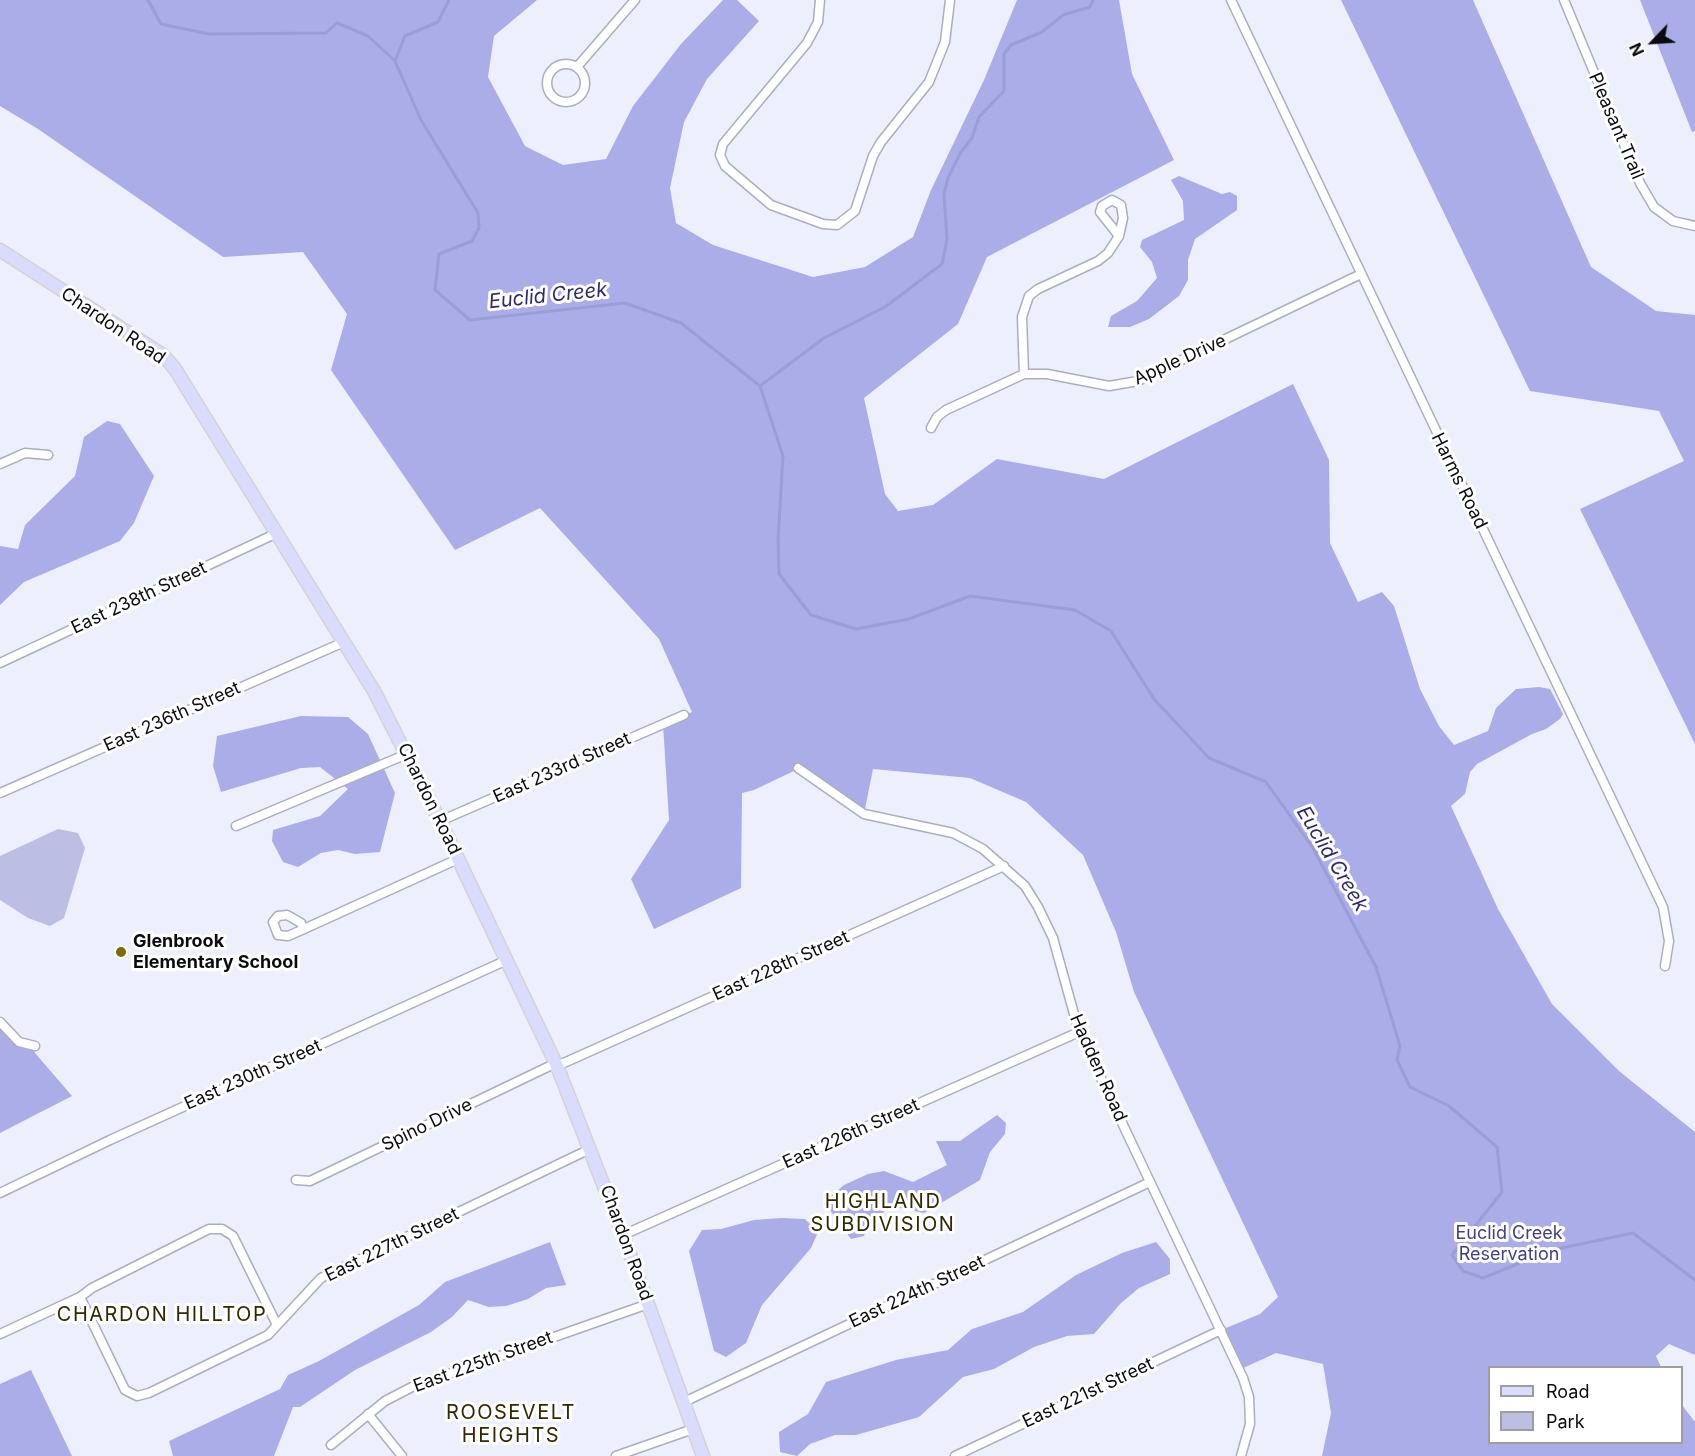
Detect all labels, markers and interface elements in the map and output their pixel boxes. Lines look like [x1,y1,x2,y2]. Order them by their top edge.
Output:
north arrow [1623,12,1683,72]
text: N [1625,40,1648,59]
street label: Pleasant Trail [1584,69,1648,183]
water label: Euclid Creek [488,278,608,314]
street label: Chardon Road [57,283,169,369]
street label: Apple Drive [1130,330,1230,390]
street label: Harms Road [1426,429,1492,533]
street label: East 238th Street [68,557,210,639]
street label: East 236th Street [100,677,244,757]
street label: East 233rd Street [490,728,634,808]
street label: Chardon Road [393,740,465,858]
water label: Euclid Creek [1291,802,1373,916]
street label: East 228th Street [710,926,852,1006]
place label: Glenbrook Elementary School [133,931,298,974]
marker: Glenbrook Elementary School [114,945,128,959]
street label: Hadden Road [1065,1011,1131,1125]
street label: East 230th Street [181,1035,325,1115]
street label: Spino Drive [378,1094,476,1156]
street label: East 226th Street [780,1094,922,1174]
street label: Chardon Road [595,1182,657,1304]
district label: HIGHLAND SUBDIVISION [811,1190,955,1237]
street label: East 227th Street [322,1203,462,1287]
park label: Euclid Creek Reservation [1455,1223,1563,1266]
street label: East 224th Street [846,1251,988,1333]
district label: CHARDON HILLTOP [57,1303,267,1327]
street label: East 225th Street [410,1327,556,1397]
street label: East 221st Street [1019,1353,1157,1433]
legend [1488,1366,1683,1444]
text: Road [1546,1381,1589,1402]
district label: ROOSEVELT HEIGHTS [446,1401,576,1448]
text: Park [1546,1411,1585,1432]

